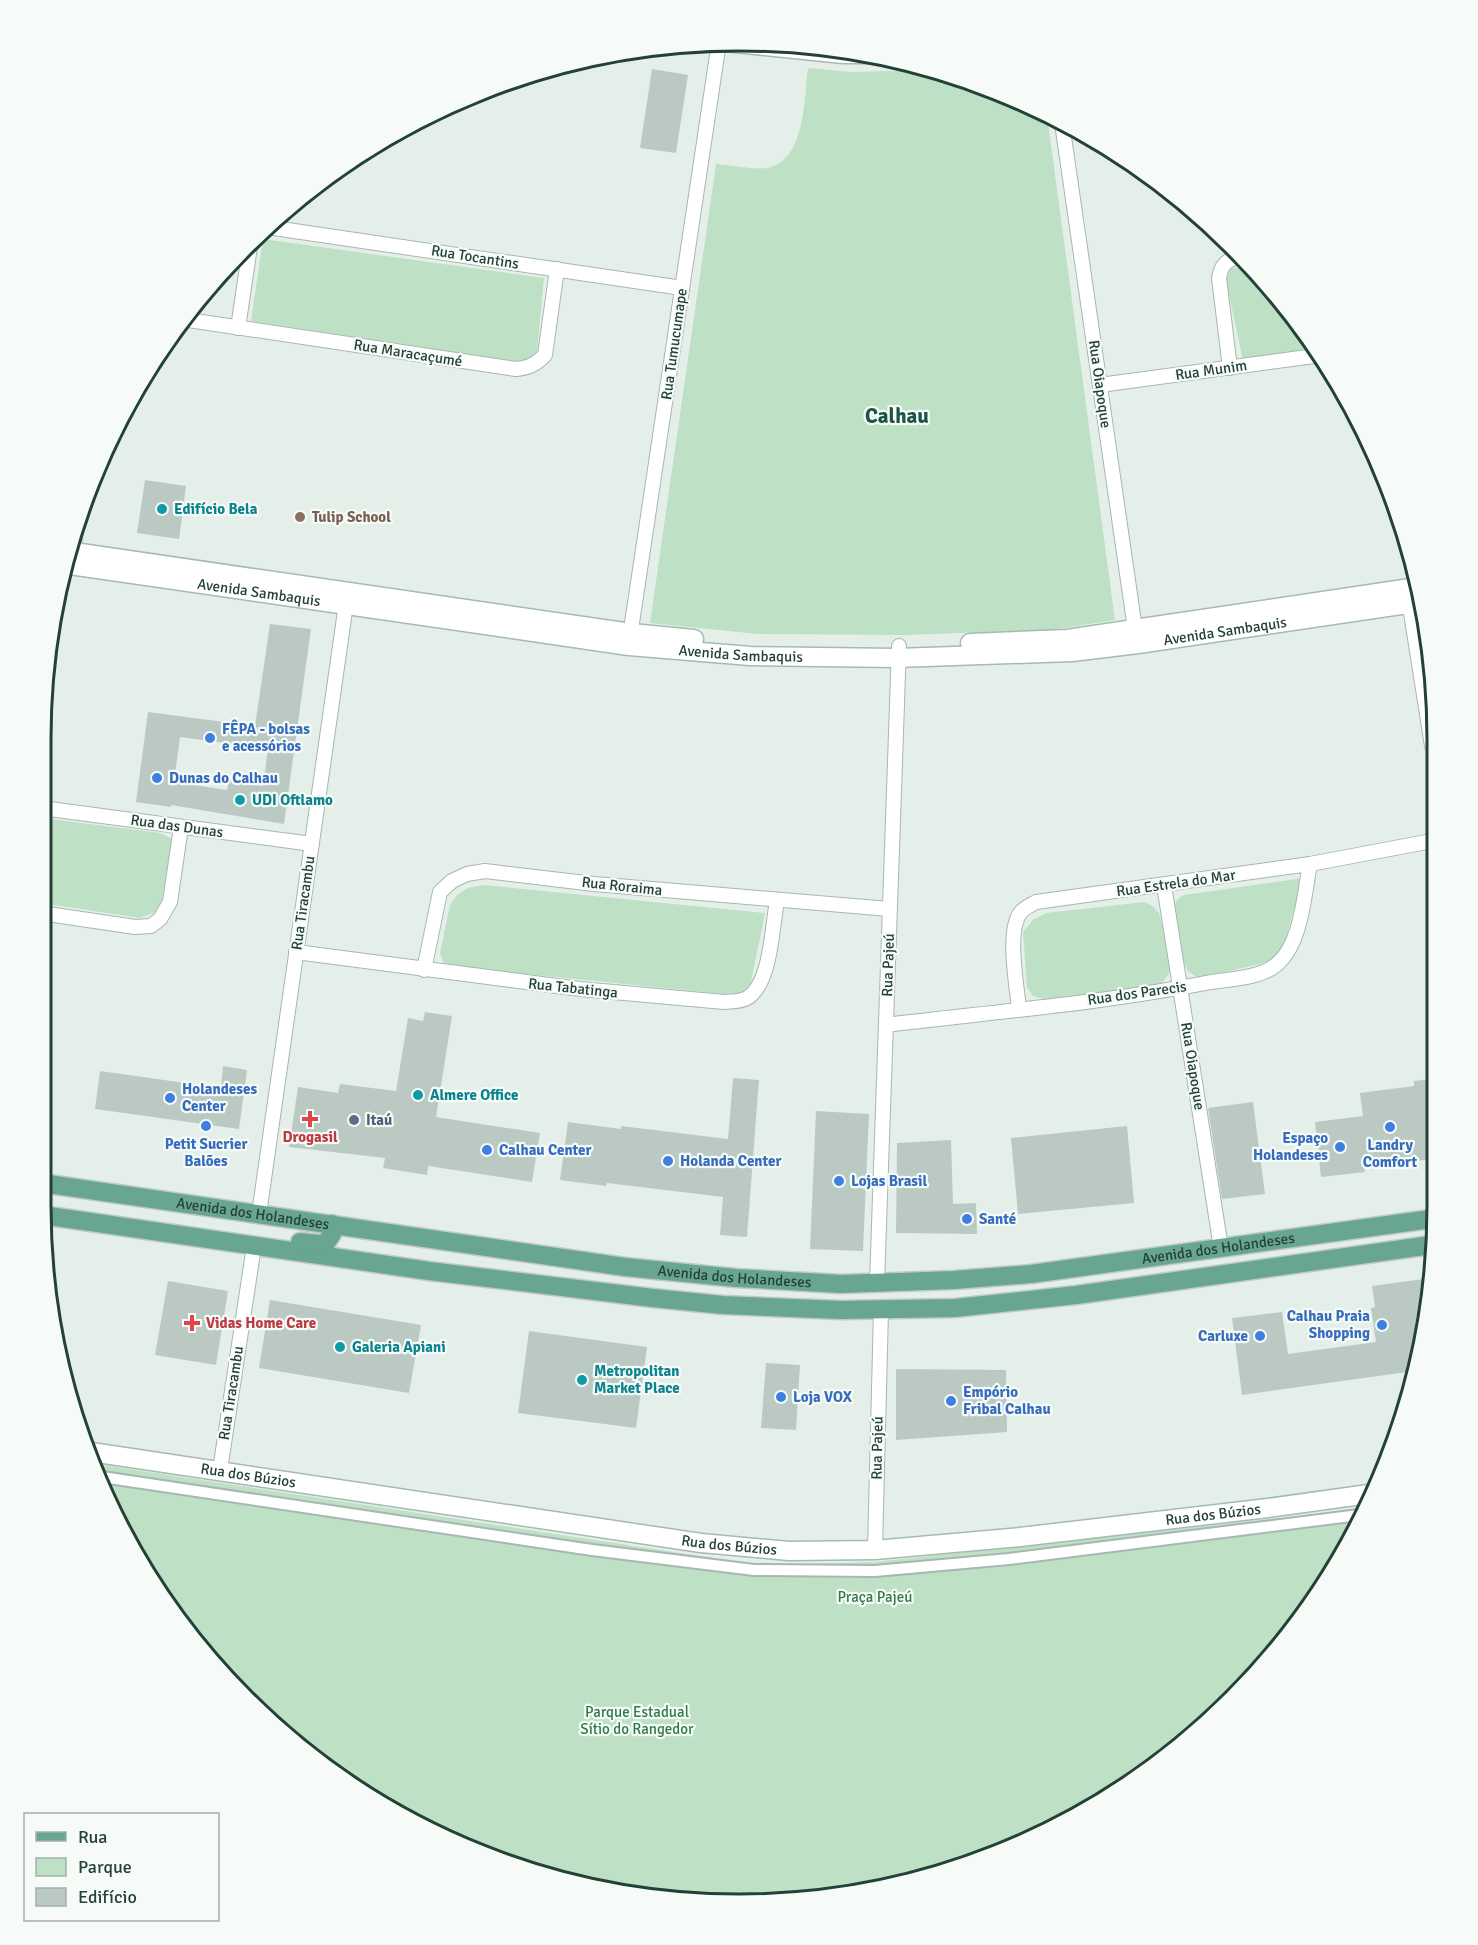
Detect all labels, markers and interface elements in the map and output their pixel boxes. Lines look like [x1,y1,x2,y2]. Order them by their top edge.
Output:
street label: Rua Tocantins [430,241,521,273]
street label: Rua Tumucumape [657,287,691,401]
street label: Rua Maracaçumé [352,336,464,370]
street label: Rua Oiapoque [1085,339,1115,429]
street label: Rua Munim [1174,356,1248,384]
district label: Calhau [865,403,929,429]
place label: Edifício Bela [174,500,258,518]
marker: Edifício Bela [155,502,169,516]
place label: Tulip School [312,508,391,526]
marker: Tulip School [293,510,307,524]
street label: Avenida Sambaquis [196,575,322,610]
street label: Avenida Sambaquis [1162,613,1288,649]
street label: Avenida Sambaquis [678,641,803,666]
place label: FÊPA - bolsas e acessórios [222,719,310,755]
marker: FÊPA - bolsas e acessórios [203,731,217,745]
place label: Dunas do Calhau [169,769,278,787]
marker: Dunas do Calhau [150,771,164,785]
place label: UDI Oftlamo [252,791,333,809]
marker: UDI Oftlamo [233,793,247,807]
street label: Rua das Dunas [129,811,225,841]
street label: Rua Tiracambu [287,855,319,951]
street label: Rua Estrela do Mar [1115,866,1237,900]
street label: Rua Roraima [581,873,663,899]
street label: Rua Pajeú [878,933,898,997]
street label: Rua Tabatinga [527,974,619,1002]
street label: Rua dos Parecis [1086,977,1188,1009]
street label: Rua Oiapoque [1177,1021,1209,1111]
place label: Holandeses Center [182,1080,257,1115]
place label: Almere Office [430,1086,518,1104]
marker: Almere Office [411,1088,425,1102]
marker: Holandeses Center [163,1091,177,1105]
place label: Itaú [366,1111,392,1129]
marker: Drogasil [303,1112,317,1126]
marker: Itaú [347,1113,361,1127]
marker: Petit Sucrier Balões [199,1119,213,1133]
marker: Landry Comfort [1383,1120,1397,1134]
place label: Drogasil [282,1128,338,1146]
place label: Espaço Holandeses [1253,1129,1328,1164]
place label: Petit Sucrier Balões [165,1135,247,1170]
place label: Landry Comfort [1363,1136,1418,1171]
marker: Espaço Holandeses [1333,1140,1347,1154]
place label: Calhau Center [499,1141,592,1159]
marker: Calhau Center [480,1143,494,1157]
place label: Holanda Center [680,1152,781,1170]
marker: Holanda Center [661,1154,675,1168]
place label: Lojas Brasil [851,1172,928,1190]
marker: Lojas Brasil [832,1174,846,1188]
street label: Avenida dos Holandeses [175,1194,331,1233]
place label: Santé [979,1210,1016,1228]
marker: Santé [960,1212,974,1226]
street label: Avenida dos Holandeses [1141,1229,1296,1268]
street label: Avenida dos Holandeses [657,1261,812,1291]
place label: Calhau Praia Shopping [1287,1307,1370,1342]
marker: Vidas Home Care [183,1314,201,1332]
place label: Vidas Home Care [206,1314,316,1332]
marker: Calhau Praia Shopping [1375,1318,1389,1332]
place label: Carluxe [1198,1327,1248,1345]
marker: Carluxe [1253,1329,1267,1343]
place label: Galeria Apiani [352,1338,446,1356]
marker: Galeria Apiani [333,1340,347,1354]
street label: Rua Tiracambu [215,1345,247,1441]
place label: Metropolitan Market Place [594,1362,680,1397]
marker: Metropolitan Market Place [575,1373,589,1387]
place label: Empório Fribal Calhau [963,1383,1051,1418]
place label: Loja VOX [793,1388,853,1406]
marker: Loja VOX [774,1390,788,1404]
marker: Empório Fribal Calhau [944,1394,958,1408]
street label: Rua Pajeú [867,1416,887,1480]
street label: Rua dos Búzios [199,1459,297,1492]
street label: Rua dos Búzios [1164,1500,1262,1529]
street label: Rua dos Búzios [680,1531,778,1559]
park label: Praça Pajeú [838,1588,912,1606]
park label: Parque Estadual Sítio do Rangedor [580,1703,694,1738]
legend [24,1813,219,1921]
text: Rua [78,1826,107,1848]
text: Parque [78,1856,132,1878]
text: Edifício [78,1886,137,1908]

